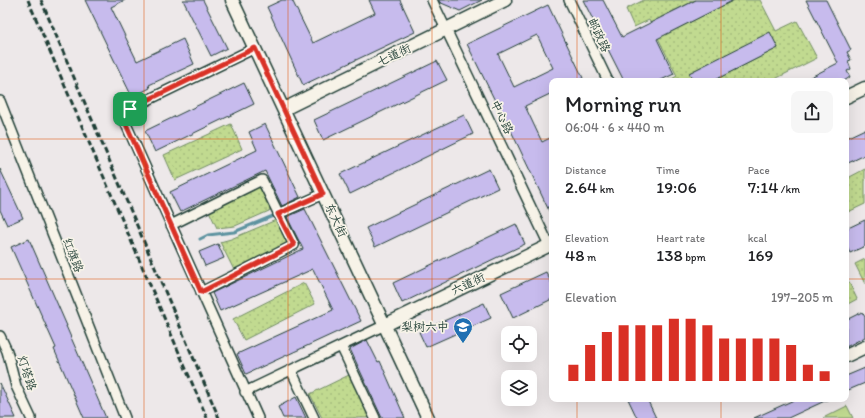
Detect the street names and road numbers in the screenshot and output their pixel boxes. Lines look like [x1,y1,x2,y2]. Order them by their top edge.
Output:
street label: 邮政路 [585,16,613,54]
street label: 七道街 [375,41,413,69]
street label: 中心路 [488,98,516,136]
street label: 东大街 [322,201,350,239]
street label: 红旗路 [60,236,86,274]
street label: 六道街 [449,270,487,298]
street label: 灯塔路 [15,354,39,392]

